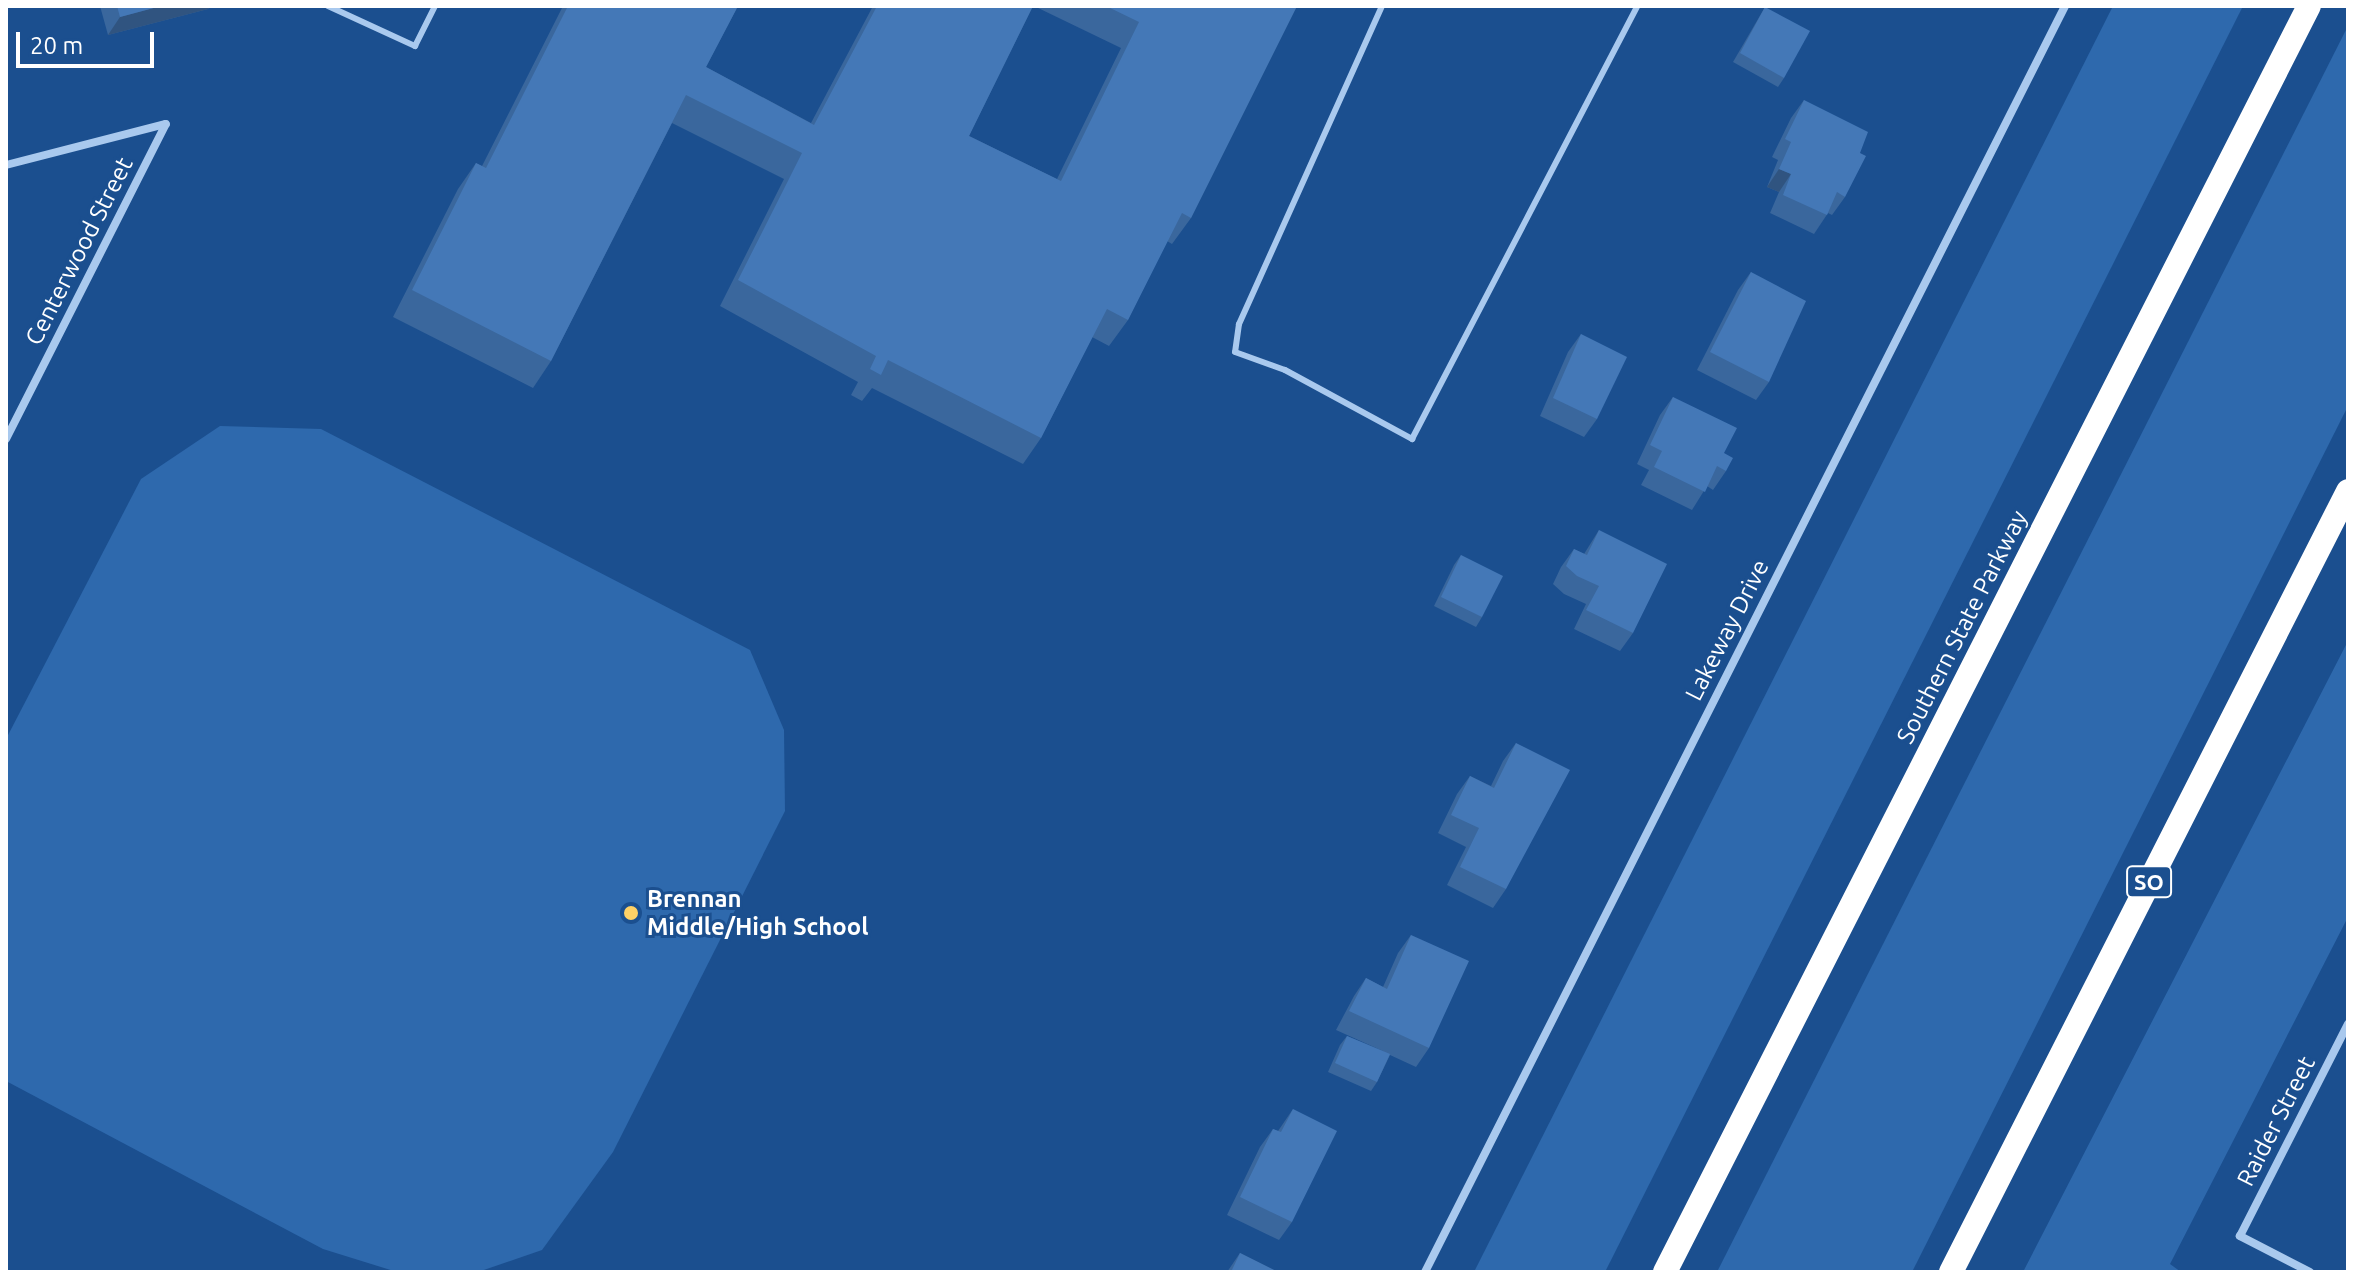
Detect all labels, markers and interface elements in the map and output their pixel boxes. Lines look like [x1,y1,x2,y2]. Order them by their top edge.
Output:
scale bar [20,16,158,66]
text: 20 m [30,32,83,59]
street label: Centerwood Street [19,152,139,350]
street label: Southern State Parkway [1891,506,2033,748]
street label: Lakeway Drive [1679,555,1775,705]
road number: SO [2125,864,2173,900]
place label: Brennan Middle/High School [647,885,869,941]
marker: Brennan Middle/High School [622,904,640,922]
street label: Raider Street [2231,1051,2321,1191]

